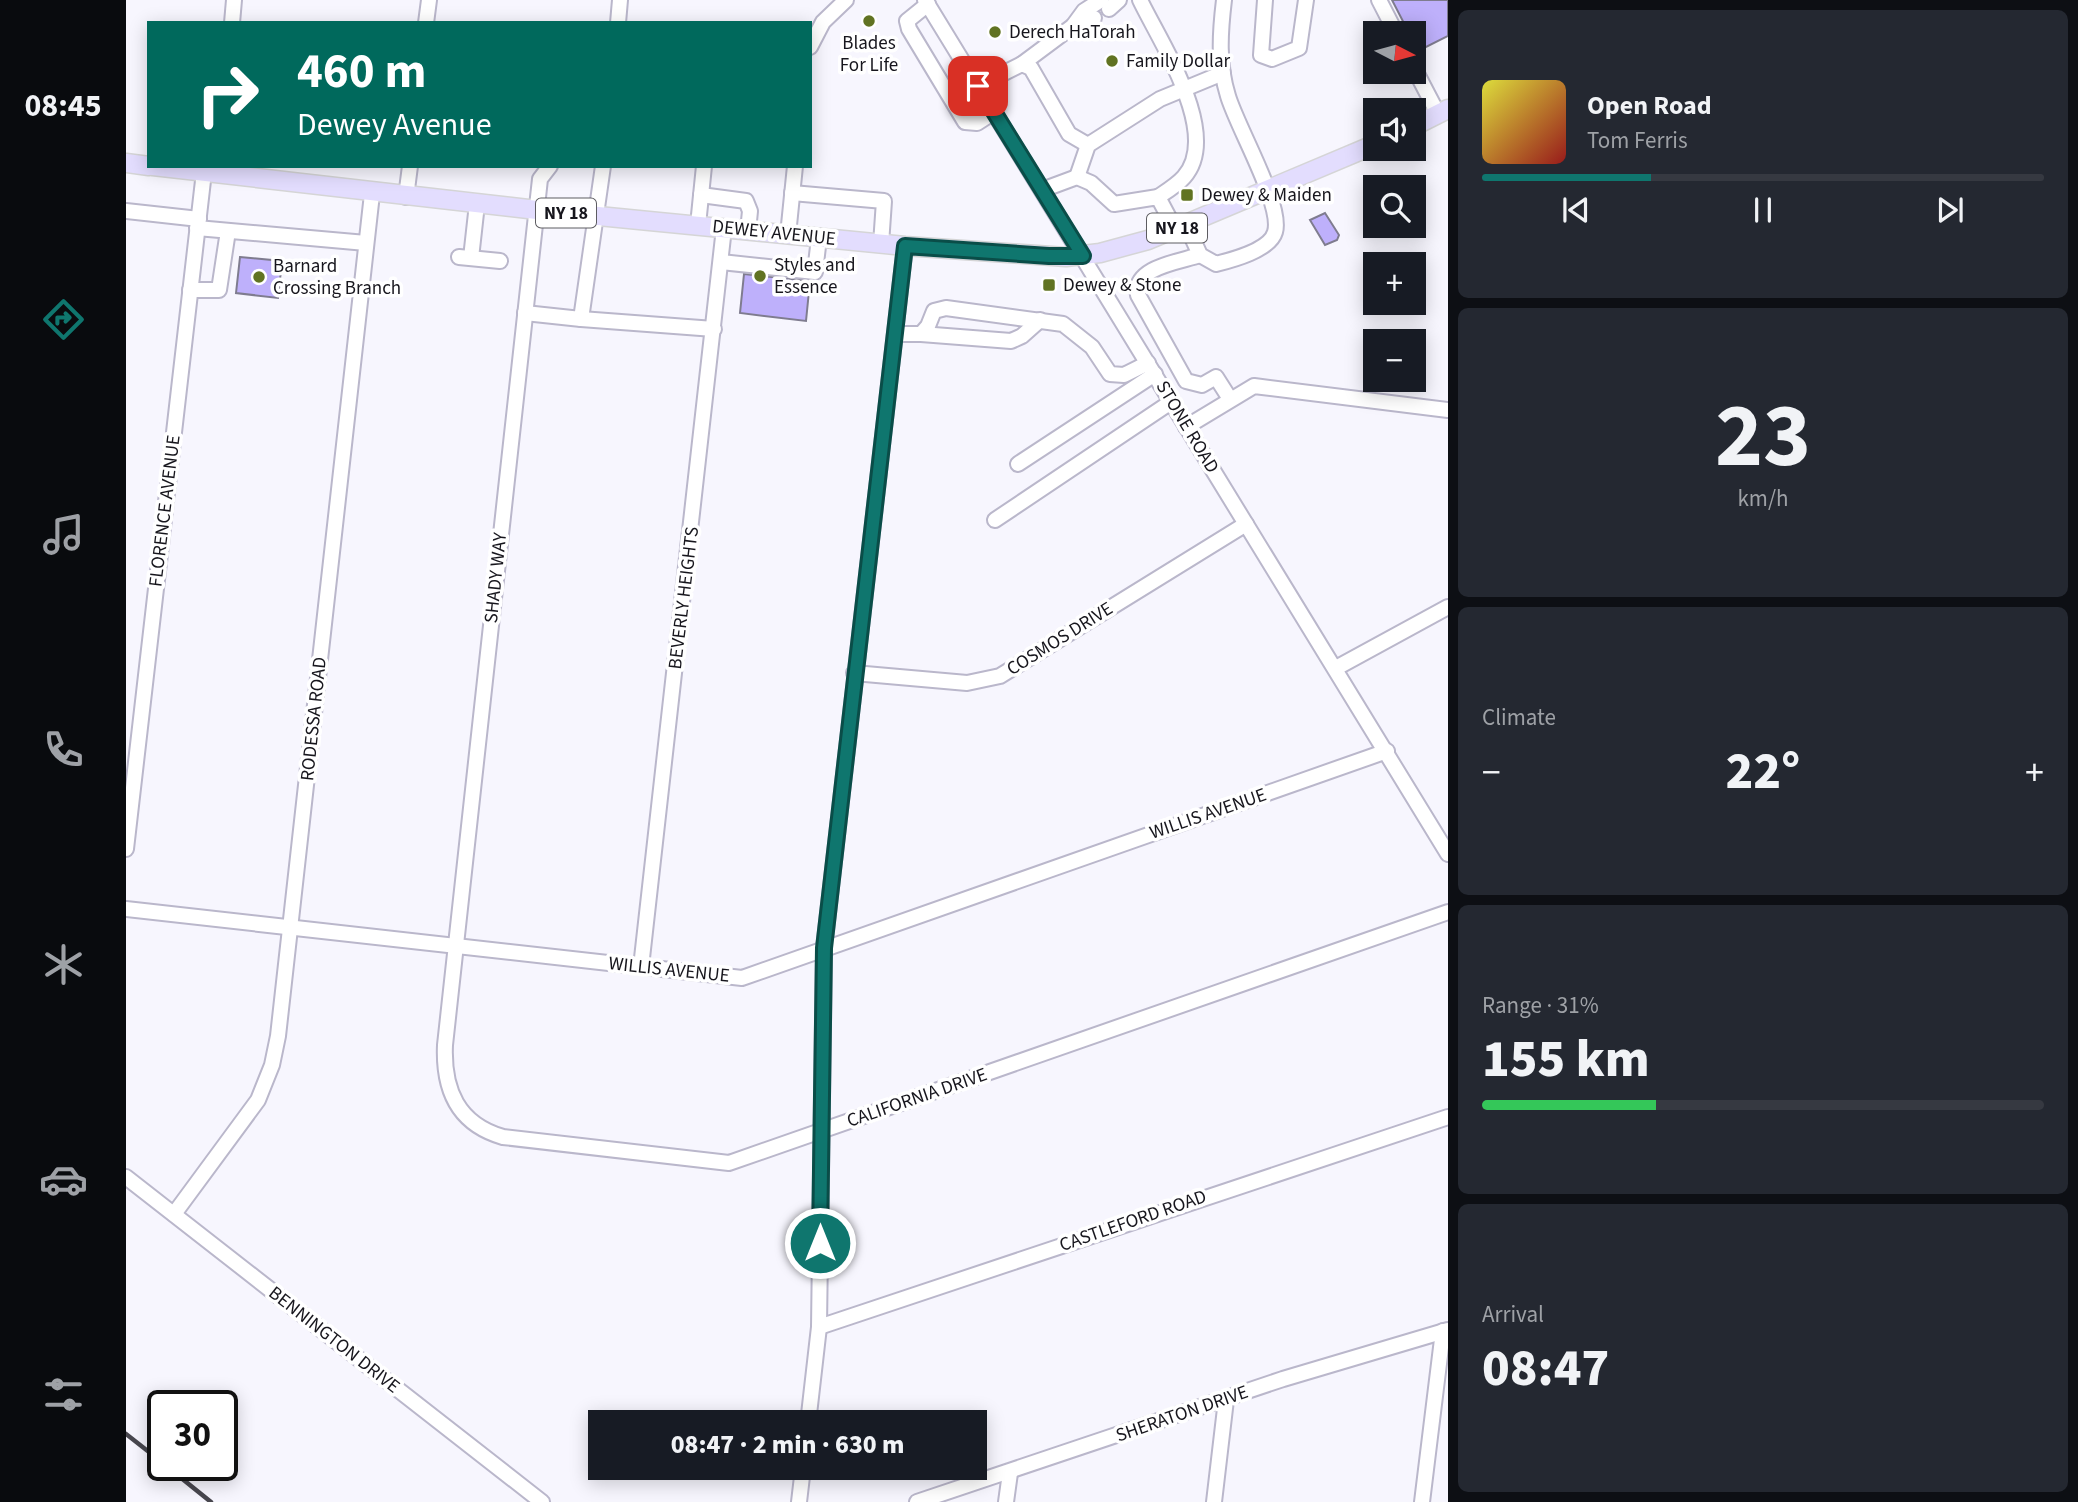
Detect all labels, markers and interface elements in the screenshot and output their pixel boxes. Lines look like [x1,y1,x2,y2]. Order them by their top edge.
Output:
marker: Blades For Life [861,13,877,29]
place label: Derech HaTorah [1009,19,1136,46]
north arrow [1363,21,1426,84]
map controls [1363,21,1426,392]
marker: Derech HaTorah [987,24,1003,40]
place label: Blades For Life [840,30,898,79]
text: 460 m [297,37,426,107]
place label: Family Dollar [1126,48,1231,75]
icon: right [182,49,273,140]
marker: Family Dollar [1104,53,1120,69]
pin [948,56,1008,116]
icon: arrive [959,67,997,105]
text: 08:45 [24,83,102,129]
text: Open Road [1587,87,1712,124]
button: sound [1363,98,1426,161]
text: Dewey Avenue [297,102,492,148]
text: Tom Ferris [1587,124,1688,157]
button: search [1363,175,1426,238]
place label: Dewey & Maiden [1201,182,1332,209]
marker: Dewey & Maiden [1179,187,1195,203]
icon: previous [1557,191,1595,229]
icon: pause [1744,191,1782,229]
icon: next [1931,191,1969,229]
road number: NY 18 [536,198,596,228]
street label: DEWEY AVENUE [711,213,837,253]
road number: NY 18 [1147,213,1207,242]
place label: Styles and Essence [774,252,856,301]
button: + [1363,252,1426,315]
place label: Barnard Crossing Branch [273,253,401,302]
marker: Styles and Essence [752,268,768,284]
marker: Barnard Crossing Branch [251,269,267,285]
place label: Dewey & Stone [1063,272,1181,299]
marker: Dewey & Stone [1041,277,1057,293]
icon: directions [39,295,88,344]
button: − [1363,329,1426,392]
text: 23 [1715,372,1811,501]
street label: STONE ROAD [1149,376,1225,478]
street label: FLORENCE AVENUE [142,433,188,589]
text: km/h [1737,482,1789,515]
icon: music [39,510,88,559]
street label: BEVERLY HEIGHTS [662,525,706,671]
street label: SHADY WAY [478,530,514,625]
street label: COSMOS DRIVE [1002,596,1118,682]
street label: RODESSA ROAD [294,656,334,782]
text: Climate [1482,701,1556,734]
icon: phone [39,725,88,774]
text: 22° [1726,735,1800,809]
text: − [1482,746,1501,800]
text: + [2025,746,2044,800]
street label: WILLIS AVENUE [1146,781,1270,847]
icon: climate [39,940,88,989]
street label: WILLIS AVENUE [607,950,731,990]
text: Range · 31% [1482,989,1599,1022]
text: 155 km [1482,1023,1650,1097]
street label: CALIFORNIA DRIVE [843,1061,991,1135]
icon: car [39,1155,88,1204]
street label: CASTLEFORD ROAD [1056,1183,1210,1259]
position arrow [783,1206,857,1280]
street label: BENNINGTON DRIVE [263,1280,405,1400]
text: Arrival [1482,1298,1544,1331]
text: 08:47 [1482,1332,1609,1406]
icon: filters [39,1370,88,1419]
street label: SHERATON DRIVE [1112,1379,1252,1449]
speed limit sign: 30 [147,1390,238,1481]
text: 08:47 · 2 min · 630 m [671,1426,904,1463]

